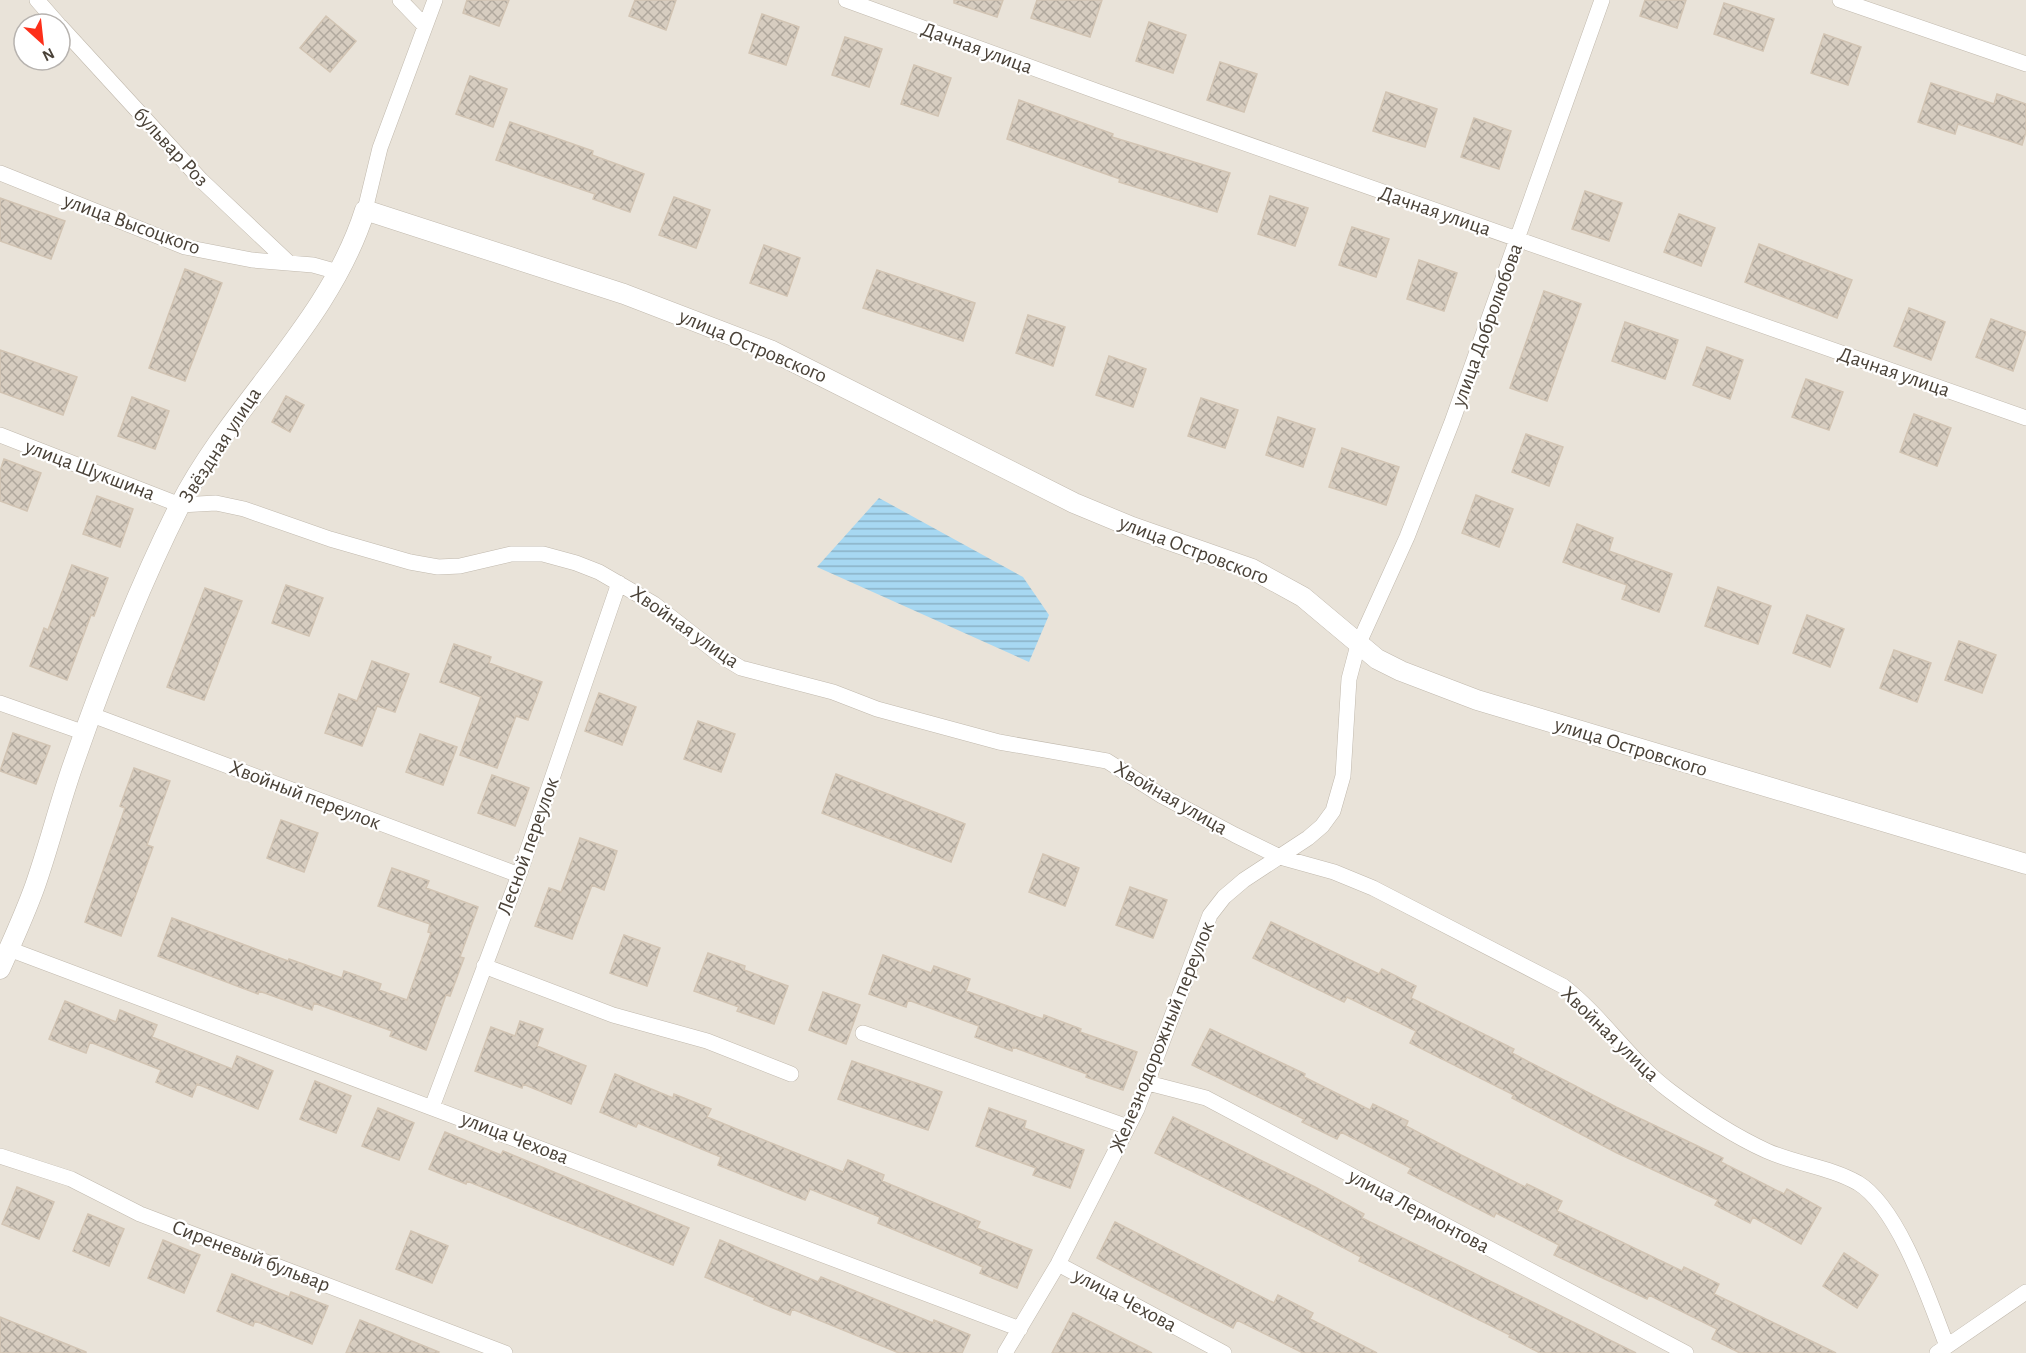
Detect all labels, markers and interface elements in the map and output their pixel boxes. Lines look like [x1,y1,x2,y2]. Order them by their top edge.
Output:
north arrow [12,12,72,72]
street label: Дачная улица [919,18,1036,78]
text: N [40,45,57,64]
street label: бульвар Роз [129,103,213,191]
street label: Дачная улица [1376,182,1494,240]
street label: улица Высоцкого [60,189,203,258]
street label: улица Добролюбова [1447,240,1526,410]
street label: улица Островского [675,305,830,387]
street label: Дачная улица [1835,343,1953,401]
street label: Звёздная улица [175,383,265,506]
street label: улица Шукшина [21,435,158,505]
street label: улица Островского [1115,511,1272,588]
street label: Хвойная улица [627,582,743,672]
street label: улица Островского [1551,713,1710,780]
street label: Хвойный переулок [227,757,384,834]
street label: Хвойная улица [1111,757,1231,839]
street label: Лесной переулок [493,774,563,918]
street label: Железнодорожный переулок [1106,918,1218,1156]
street label: Хвойная улица [1557,982,1663,1086]
street label: улица Чехова [457,1108,572,1168]
street label: улица Лермонтова [1344,1165,1493,1257]
street label: Сиреневый бульвар [169,1216,333,1296]
street label: улица Чехова [1069,1264,1180,1336]

